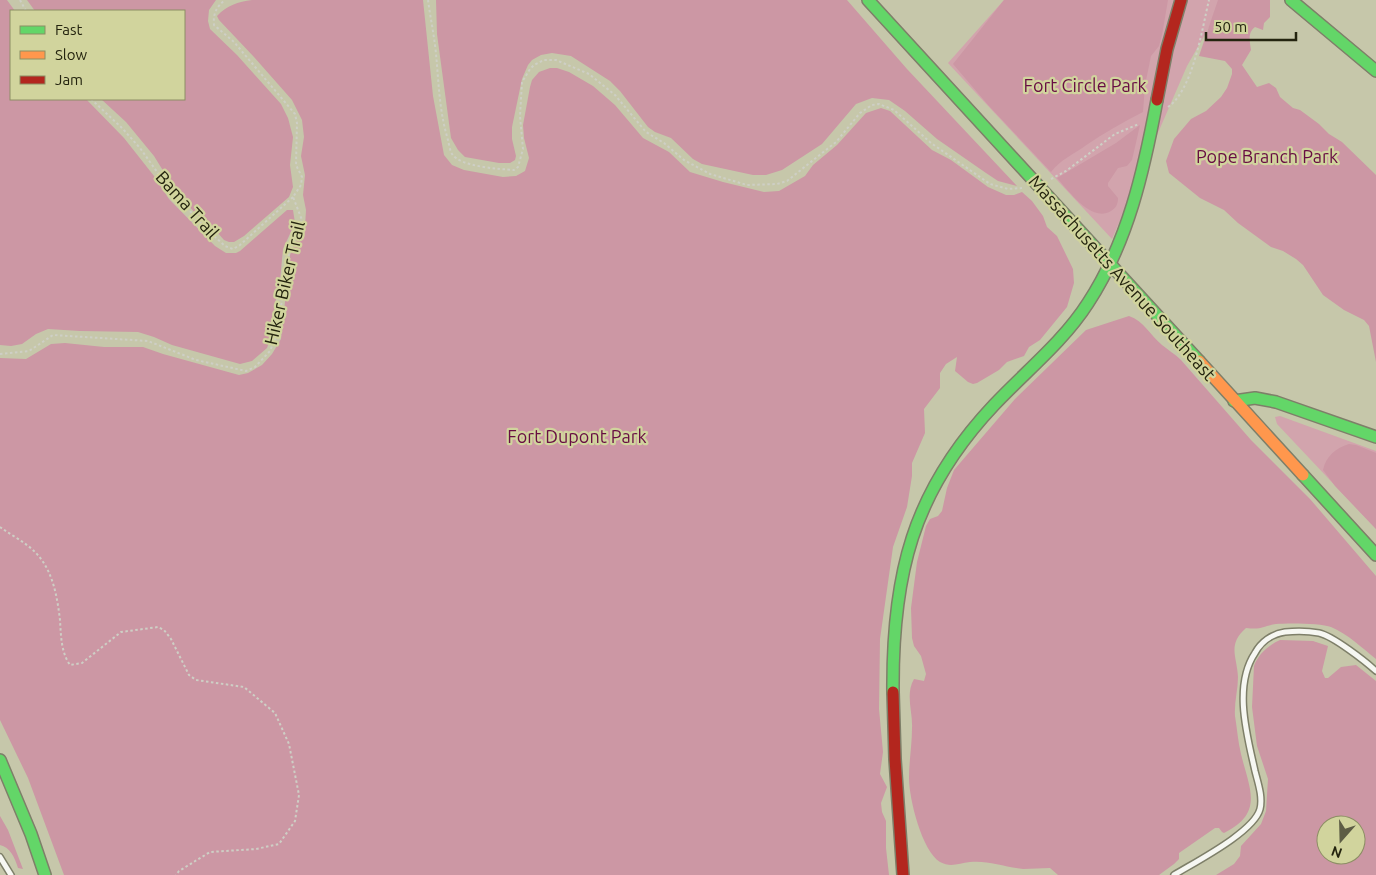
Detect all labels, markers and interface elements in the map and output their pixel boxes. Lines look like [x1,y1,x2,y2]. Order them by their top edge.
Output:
legend [10,10,185,100]
scale bar [1206,10,1296,42]
text: 50 m [1214,18,1247,35]
text: Fast [55,21,83,38]
text: Slow [55,46,88,63]
text: Jam [55,71,83,88]
park label: Fort Circle Park [1023,75,1147,95]
park label: Pope Branch Park [1196,146,1338,166]
street label: Bama Trail [152,166,224,242]
street label: Massachusetts Avenue Southeast [1025,171,1220,384]
street label: Hiker Biker Trail [260,219,308,347]
park label: Fort Dupont Park [507,426,647,446]
north arrow [1316,815,1366,865]
text: N [1329,843,1344,862]

